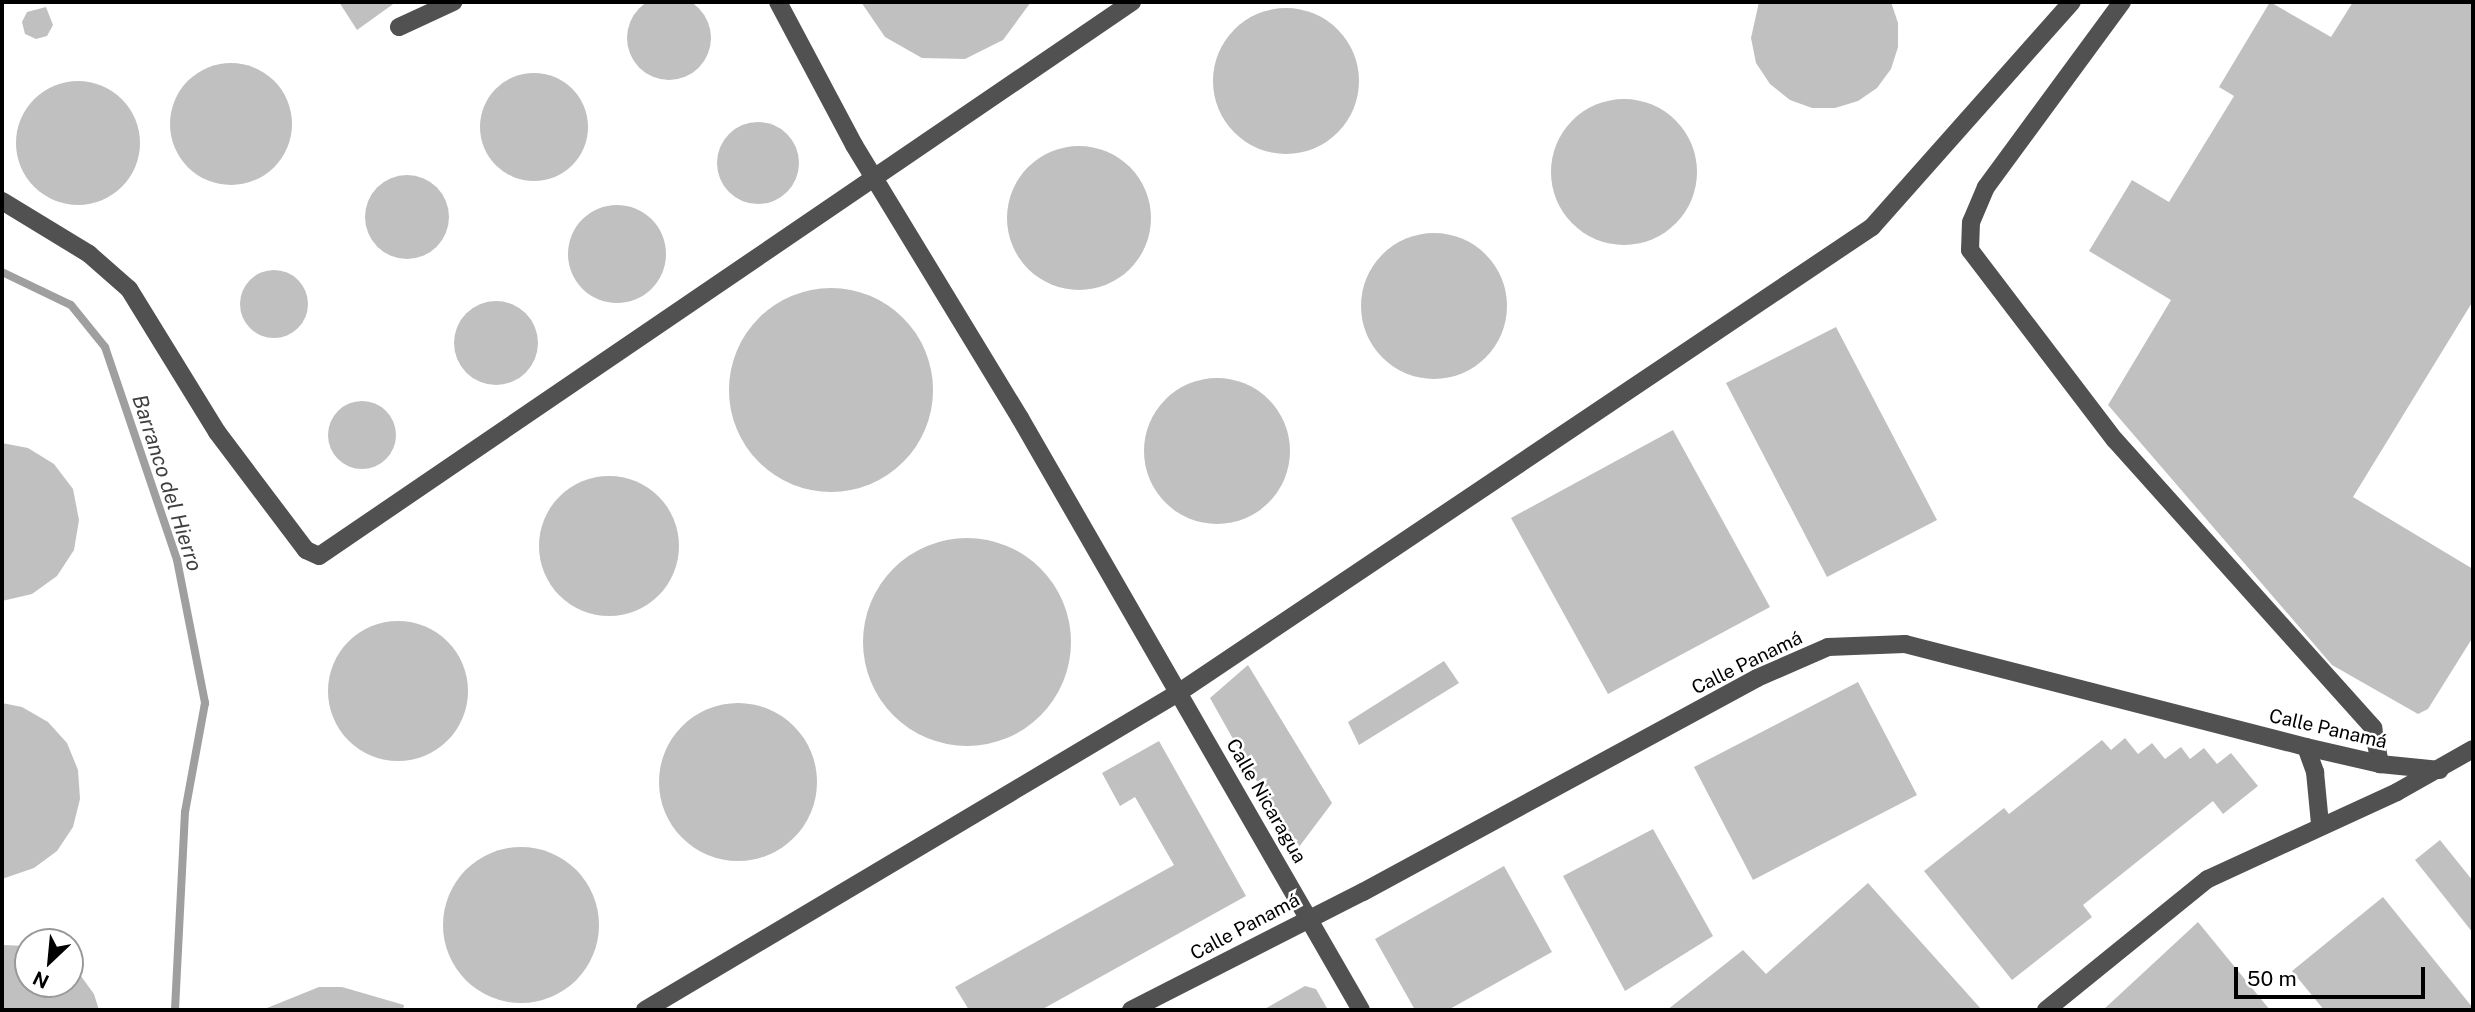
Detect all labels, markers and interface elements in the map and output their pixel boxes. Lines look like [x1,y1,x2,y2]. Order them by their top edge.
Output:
water label: Barranco del Hierro [127,391,207,575]
street label: Calle Panamá [1688,626,1806,700]
street label: Calle Panamá [2267,704,2389,754]
street label: Calle Nicaragua [1221,735,1311,867]
street label: Calle Panamá [1187,889,1303,965]
north arrow [14,928,84,998]
scale bar [2237,953,2428,997]
text: 50 m [2247,966,2297,991]
text: N [29,967,52,993]

